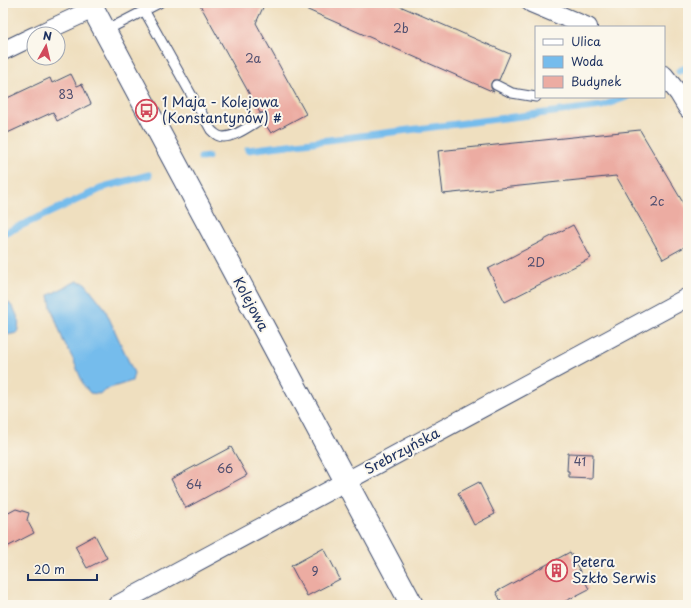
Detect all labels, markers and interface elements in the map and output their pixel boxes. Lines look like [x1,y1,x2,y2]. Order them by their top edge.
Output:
house number: 2b [393,19,409,37]
north arrow [26,26,66,66]
legend [535,26,665,98]
text: N [42,27,53,45]
text: Ulica [571,32,601,50]
house number: 2a [245,49,261,67]
text: Woda [571,52,604,70]
text: Budynek [571,72,621,90]
house number: 83 [58,85,74,103]
place label: 1 Maja - Kolejowa (Konstantynów) # [162,91,282,128]
bus stop icon: 1 Maja - Kolejowa (Konstantynów) # [134,97,160,123]
house number: 2c [650,192,664,210]
house number: 2D [527,253,545,271]
street label: Kolejowa [228,273,275,335]
street label: Srebrzyńska [360,422,443,479]
house number: 41 [574,452,586,470]
house number: 66 [217,459,233,477]
house number: 64 [186,475,202,493]
place label: Petera Szkło Serwis [572,551,656,588]
scale bar [28,556,97,582]
building icon: Petera Szkło Serwis [544,557,570,583]
text: 20 m [34,560,65,578]
house number: 9 [311,562,319,580]

